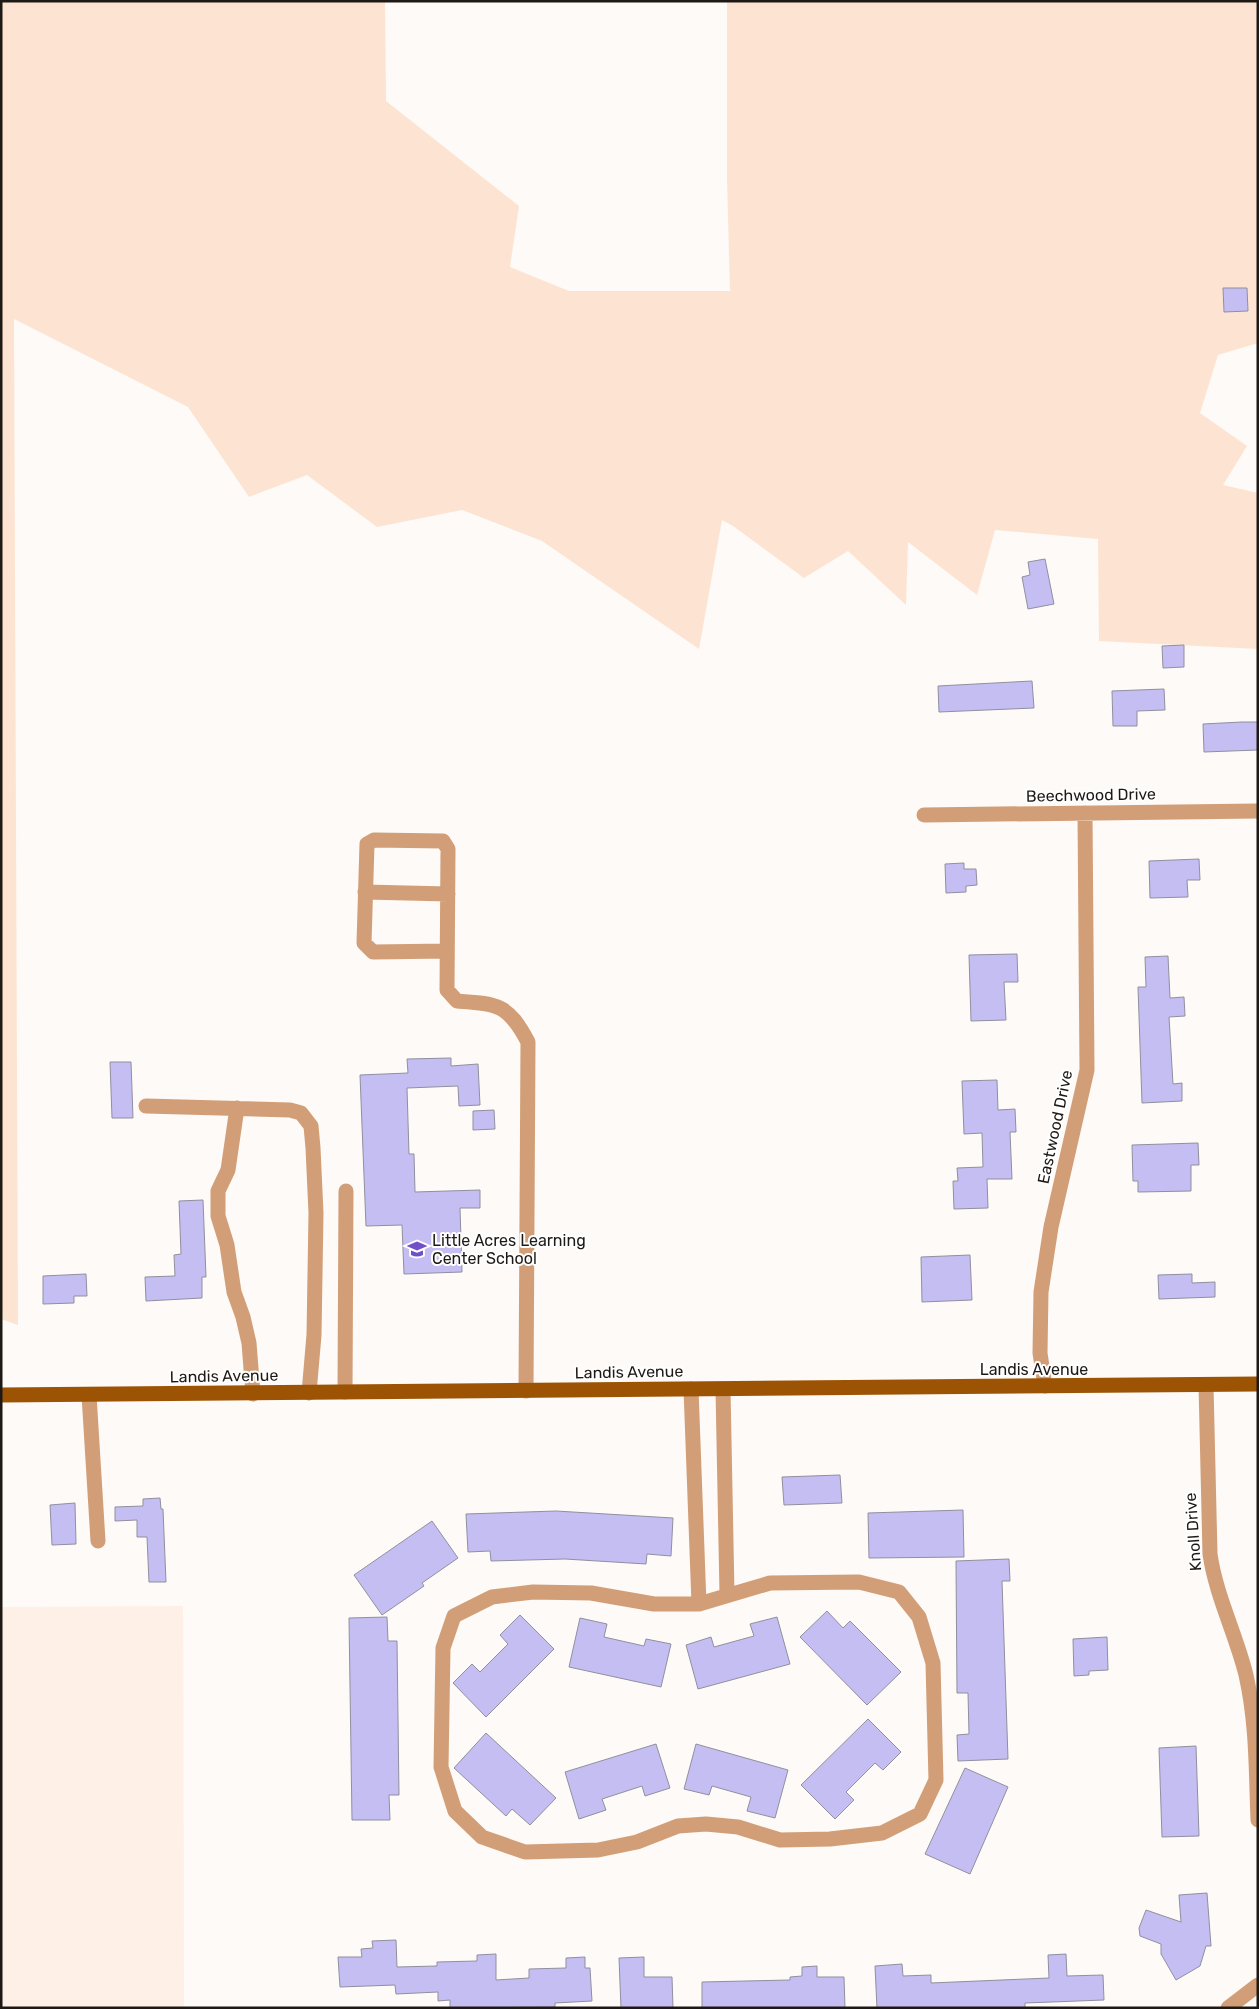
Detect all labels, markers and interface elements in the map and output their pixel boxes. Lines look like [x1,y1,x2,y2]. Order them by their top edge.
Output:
street label: Beechwood Drive [1026,784,1156,806]
street label: Eastwood Drive [1034,1068,1076,1186]
place label: Little Acres Learning Center School [432,1231,586,1268]
school or university icon: Little Acres Learning Center School [406,1238,428,1260]
street label: Landis Avenue [980,1360,1088,1379]
street label: Landis Avenue [575,1362,684,1382]
street label: Landis Avenue [170,1366,279,1386]
street label: Knoll Drive [1181,1492,1205,1572]

